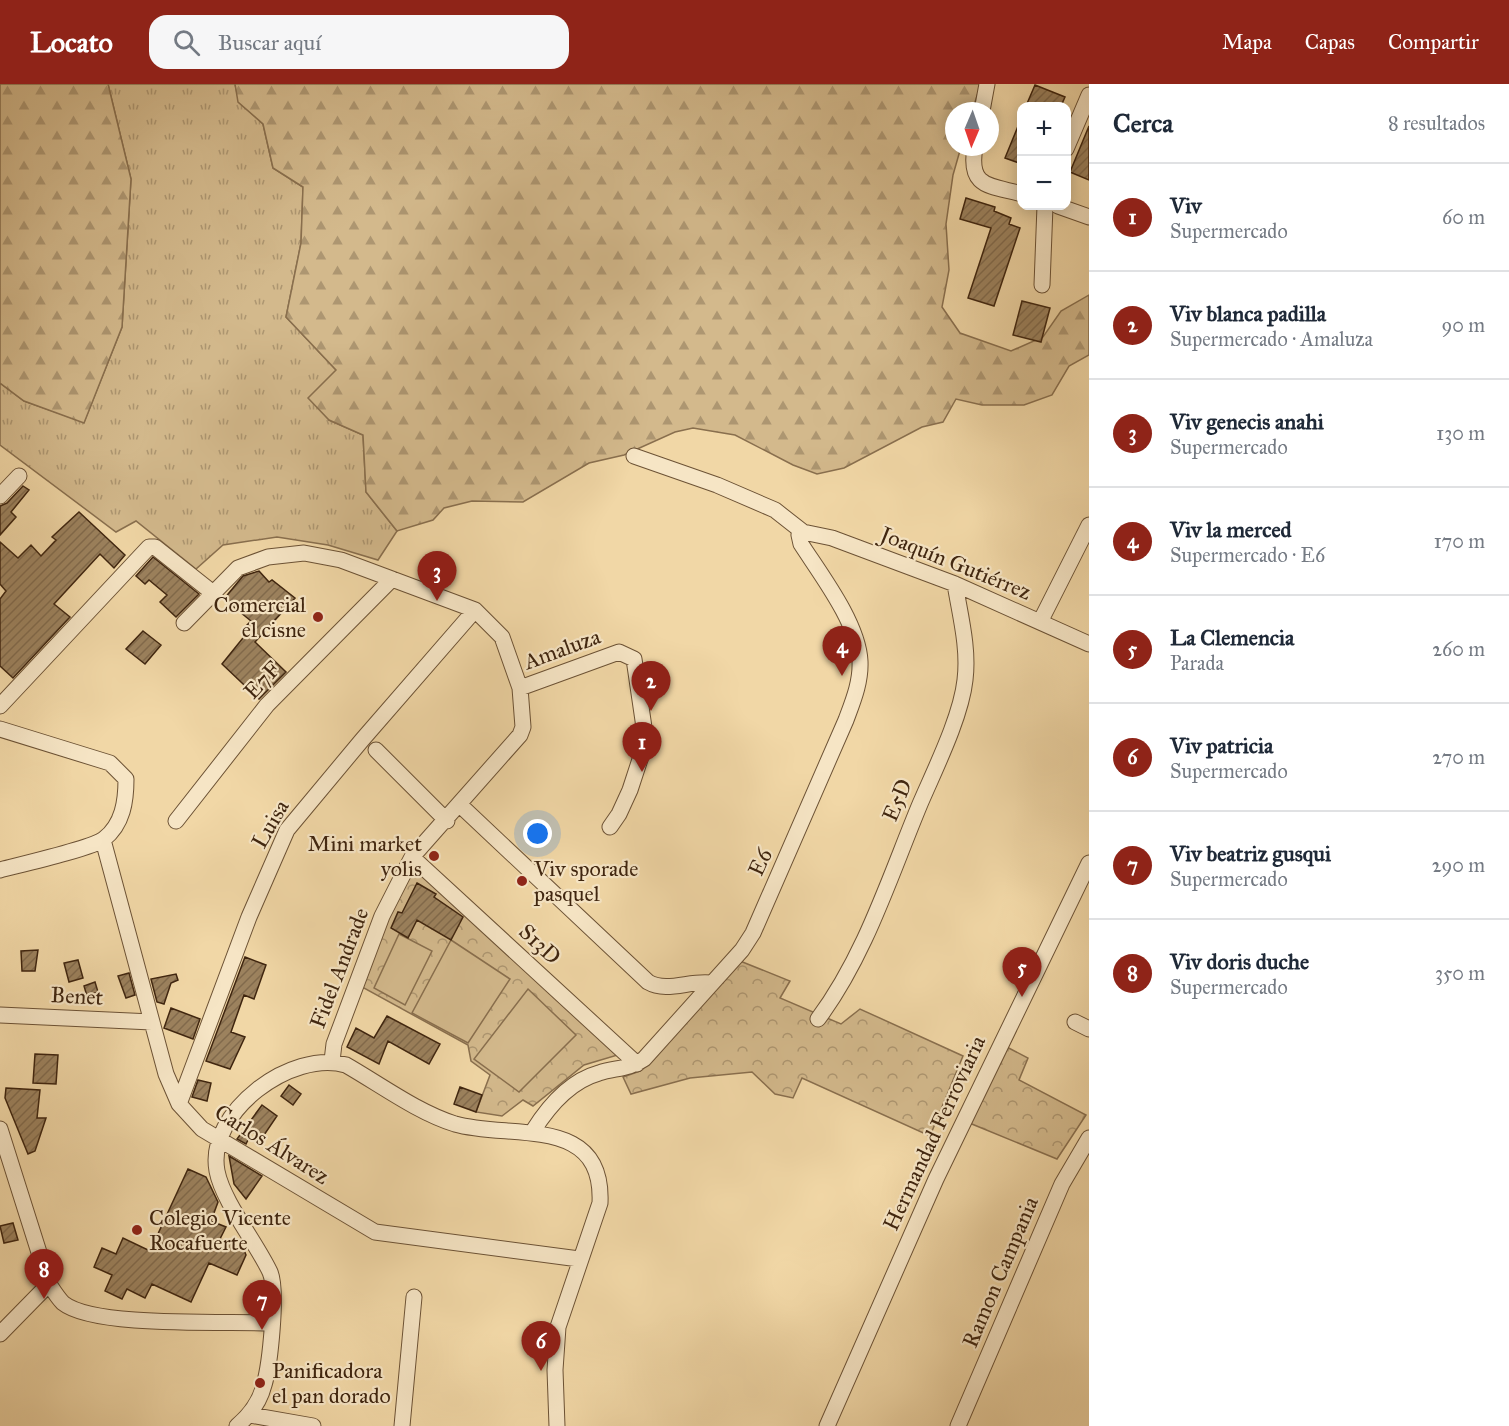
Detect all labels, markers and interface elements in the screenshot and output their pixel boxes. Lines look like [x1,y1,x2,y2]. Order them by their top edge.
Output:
search box [149,15,569,69]
text: Locato [30,25,113,60]
icon: search [170,26,203,59]
text: Buscar aquí [218,29,321,56]
text: Mapa [1222,29,1272,55]
text: Capas [1305,29,1355,55]
text: Compartir [1388,29,1479,55]
north arrow [945,102,999,156]
map controls [1017,102,1071,210]
button: + [1017,102,1071,156]
text: Cerca [1113,107,1173,139]
text: 8 resultados [1388,111,1485,135]
button: − [1017,156,1071,210]
text: Viv [1170,192,1202,219]
text: 1 [1129,205,1136,229]
text: 60 m [1442,205,1485,229]
text: Supermercado [1170,219,1288,243]
text: Viv blanca padilla [1170,300,1326,327]
text: 2 [1128,313,1137,337]
text: 90 m [1442,313,1485,337]
text: Supermercado · Amaluza [1170,327,1373,351]
text: Viv genecis anahi [1170,408,1324,435]
text: 3 [1129,421,1137,445]
text: 130 m [1436,421,1485,445]
text: Supermercado [1170,435,1288,459]
text: Viv la merced [1170,516,1292,543]
street label: Joaquín Gutiérrez [875,520,1035,606]
text: 4 [1127,529,1138,553]
text: 170 m [1434,529,1485,553]
text: Supermercado · E6 [1170,543,1325,567]
pin: 3 [418,552,456,601]
place label: Comercial el cisne [214,591,306,643]
marker: Comercial el cisne [311,610,325,624]
street label: Amaluza [519,622,605,676]
text: La Clemencia [1170,624,1294,651]
pin: 4 [822,626,862,676]
text: 5 [1128,637,1137,661]
text: 260 m [1432,637,1485,661]
text: Parada [1170,651,1224,675]
street label: E7F [238,655,286,705]
pin: 2 [632,662,670,711]
pin: 1 [622,722,662,772]
text: Viv patricia [1170,732,1273,759]
text: 6 [1127,745,1138,769]
text: 270 m [1432,745,1485,769]
text: Supermercado [1170,759,1288,783]
street label: E5D [876,775,918,825]
street label: Luisa [245,794,295,853]
your location [523,819,552,848]
place label: Mini market yolis [308,830,422,882]
text: Viv beatriz gusqui [1170,840,1331,867]
street label: E6 [742,844,778,880]
marker: Mini market yolis [427,849,441,863]
text: 7 [1127,853,1138,877]
text: 290 m [1432,853,1485,877]
place label: Viv sporade pasquel [533,855,638,907]
text: Supermercado [1170,867,1288,891]
marker: Viv sporade pasquel [515,874,529,888]
street label: Fidel Andrade [304,904,374,1032]
street label: S13D [513,918,567,970]
pin: 5 [1002,948,1042,997]
text: Viv doris duche [1170,948,1309,975]
text: 8 [1127,961,1138,985]
text: 350 m [1435,961,1485,985]
text: Supermercado [1170,975,1288,999]
street label: Benet [50,981,104,1011]
street label: Hermandad Ferroviaria [877,1031,991,1235]
street label: Carlos Álvarez [210,1098,334,1190]
street label: Ramon Campania [956,1192,1044,1352]
place label: Colegio Vicente Rocafuerte [149,1204,291,1256]
marker: Colegio Vicente Rocafuerte [130,1223,144,1237]
pin: 8 [24,1250,63,1299]
pin: 7 [242,1280,282,1330]
pin: 6 [522,1322,560,1371]
place label: Panificadora el pan dorado [272,1357,391,1409]
marker: Panificadora el pan dorado [253,1376,267,1390]

